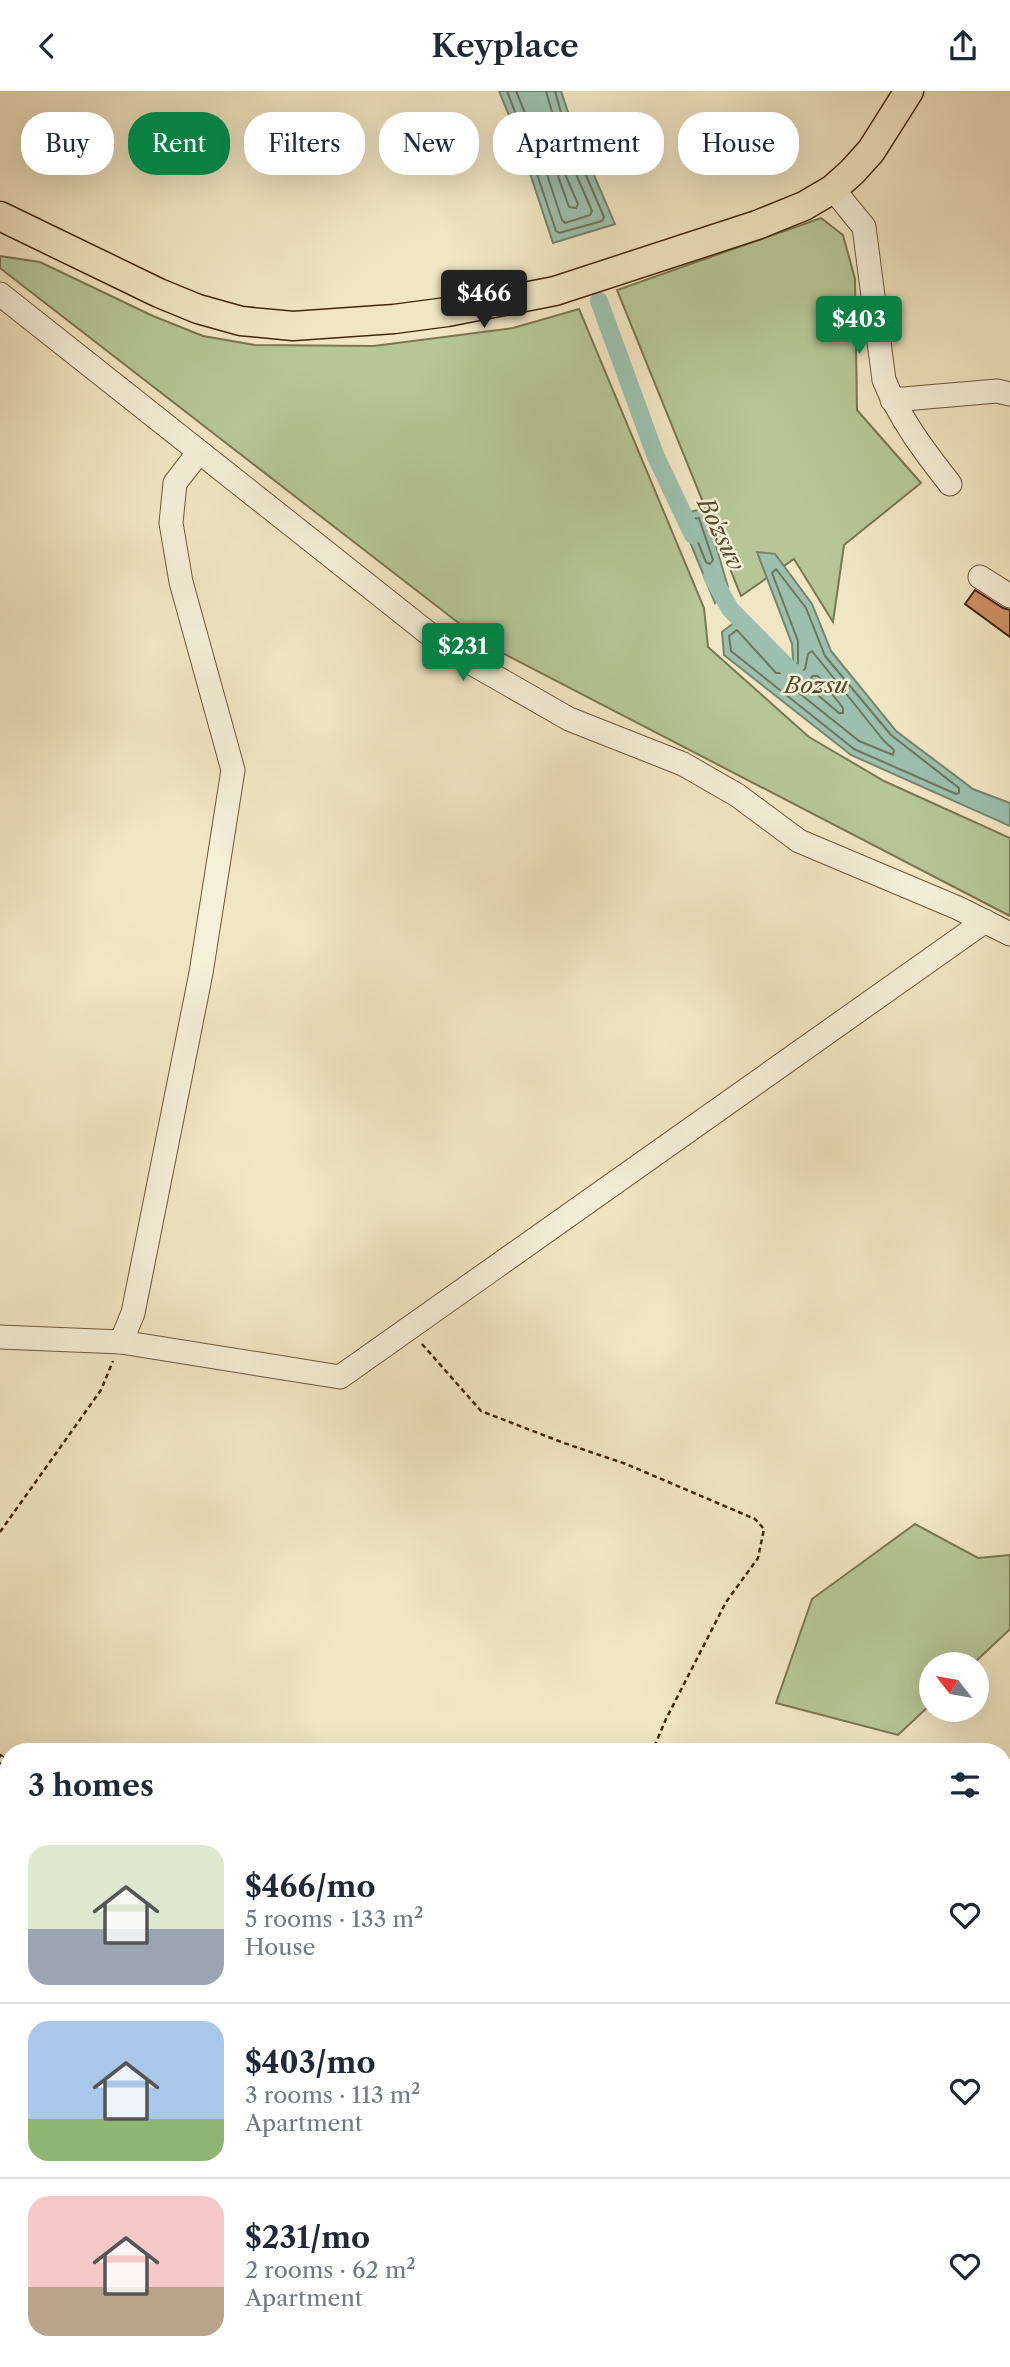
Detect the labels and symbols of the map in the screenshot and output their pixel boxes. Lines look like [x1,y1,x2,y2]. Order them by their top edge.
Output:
pin: $466 [443,271,525,330]
pin: $403 [818,296,900,356]
water label: Bo'zsuv [690,491,751,575]
pin: $231 [422,623,504,683]
water label: Bozsu [782,671,848,699]
north arrow [919,1652,989,1722]

